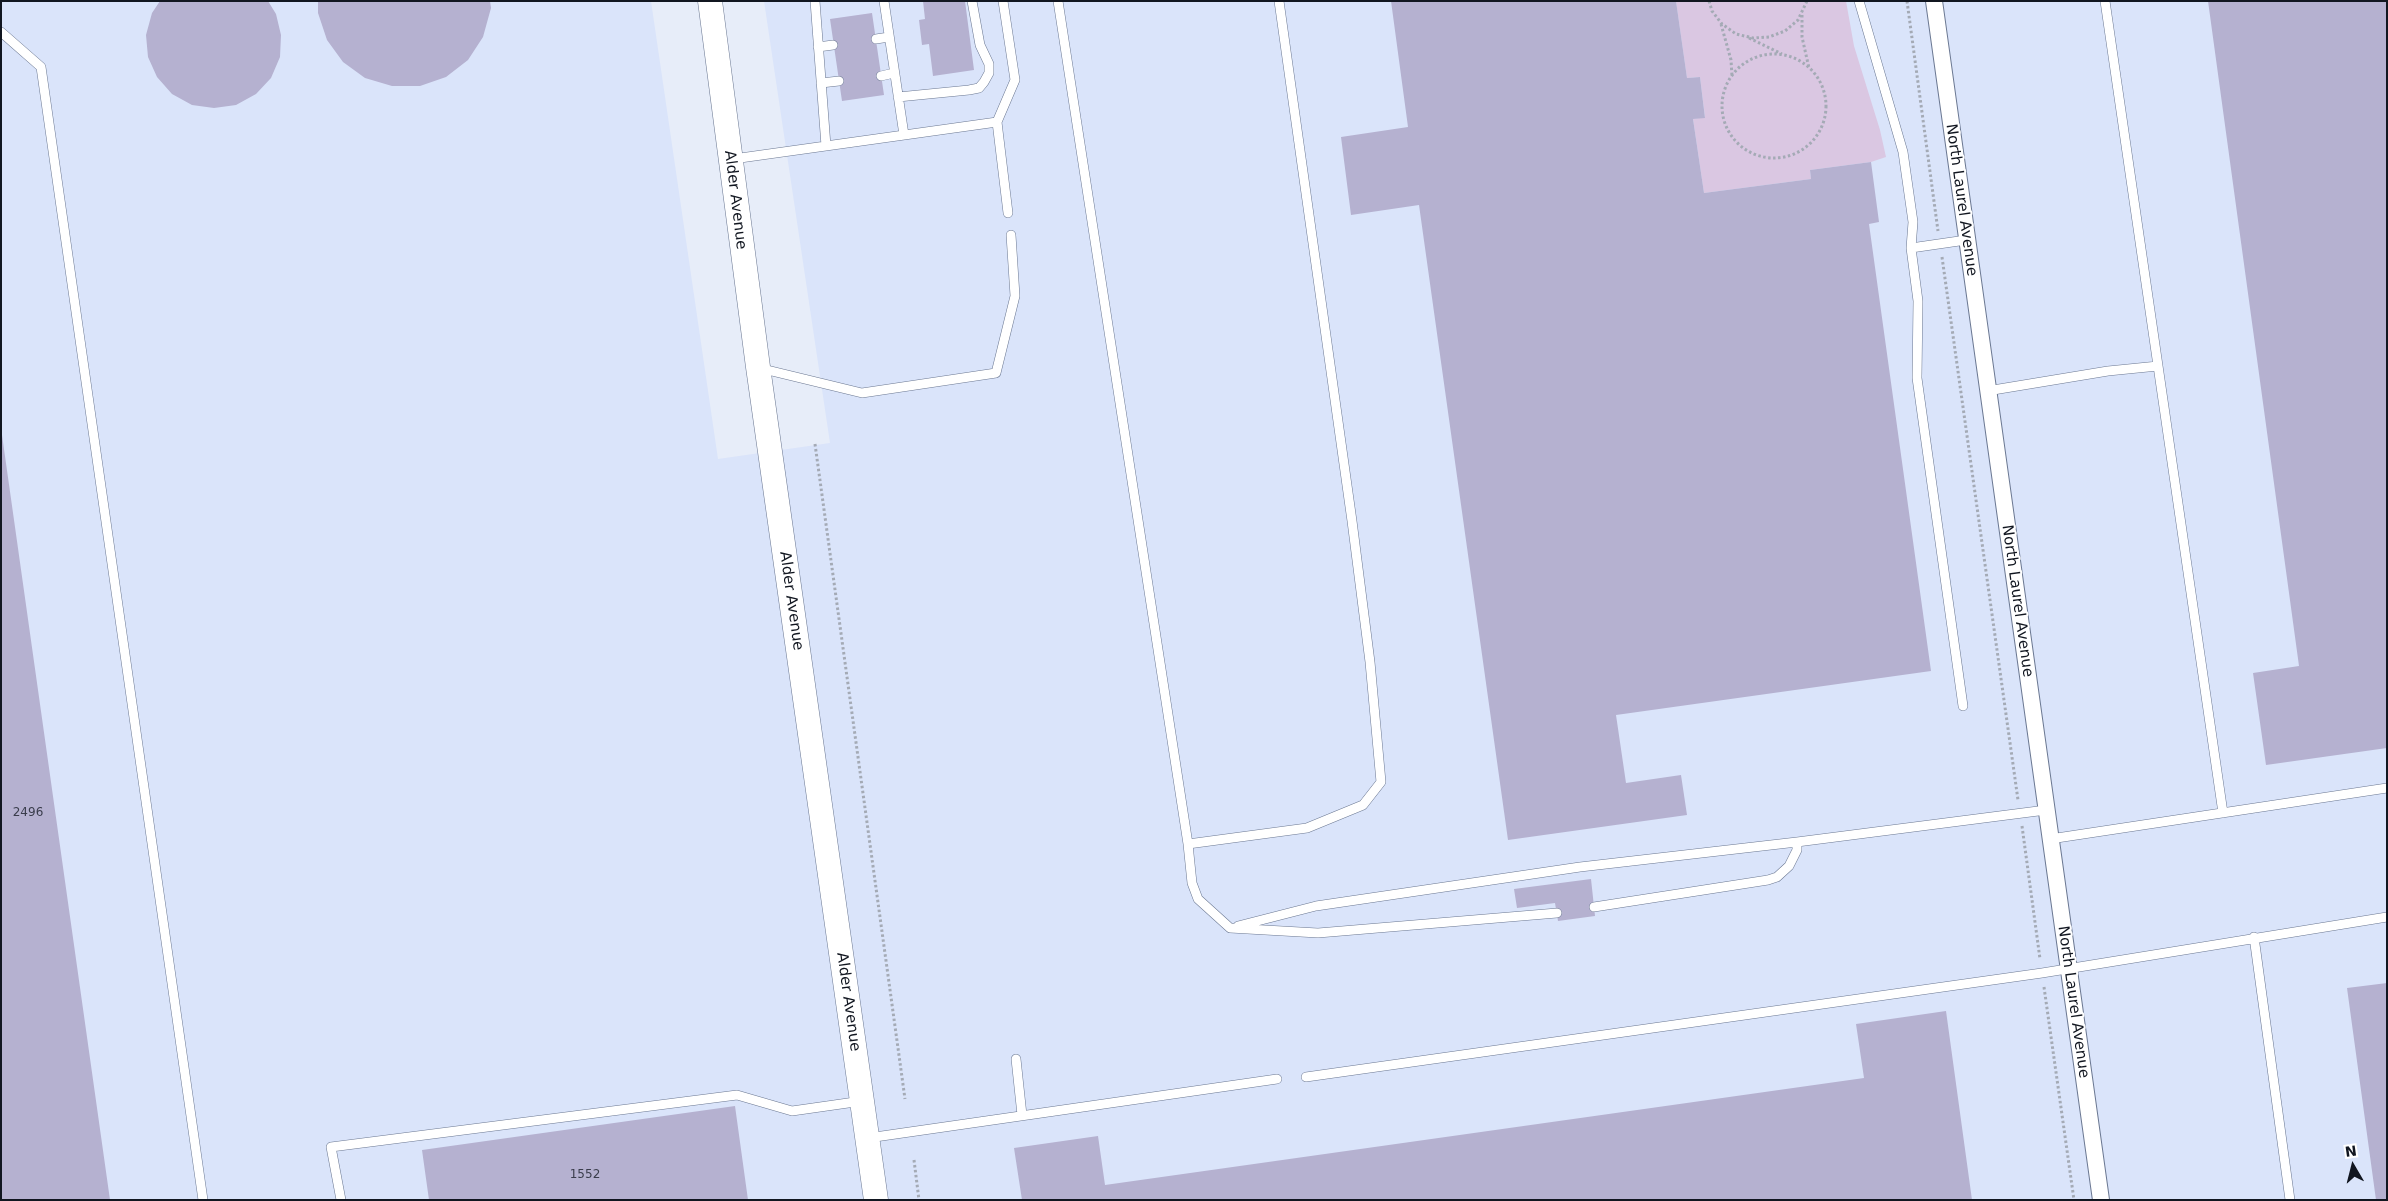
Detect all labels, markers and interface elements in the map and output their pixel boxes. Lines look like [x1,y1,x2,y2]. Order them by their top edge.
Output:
street label: North Laurel Avenue [1941,123,1981,277]
street label: Alder Avenue [720,149,750,251]
street label: North Laurel Avenue [1997,524,2037,678]
street label: Alder Avenue [775,550,807,652]
house number: 2496 [13,806,43,820]
street label: North Laurel Avenue [2053,925,2093,1079]
street label: Alder Avenue [832,951,864,1053]
north arrow [2328,1141,2378,1191]
text: N [2344,1142,2358,1160]
house number: 1552 [570,1168,600,1182]

